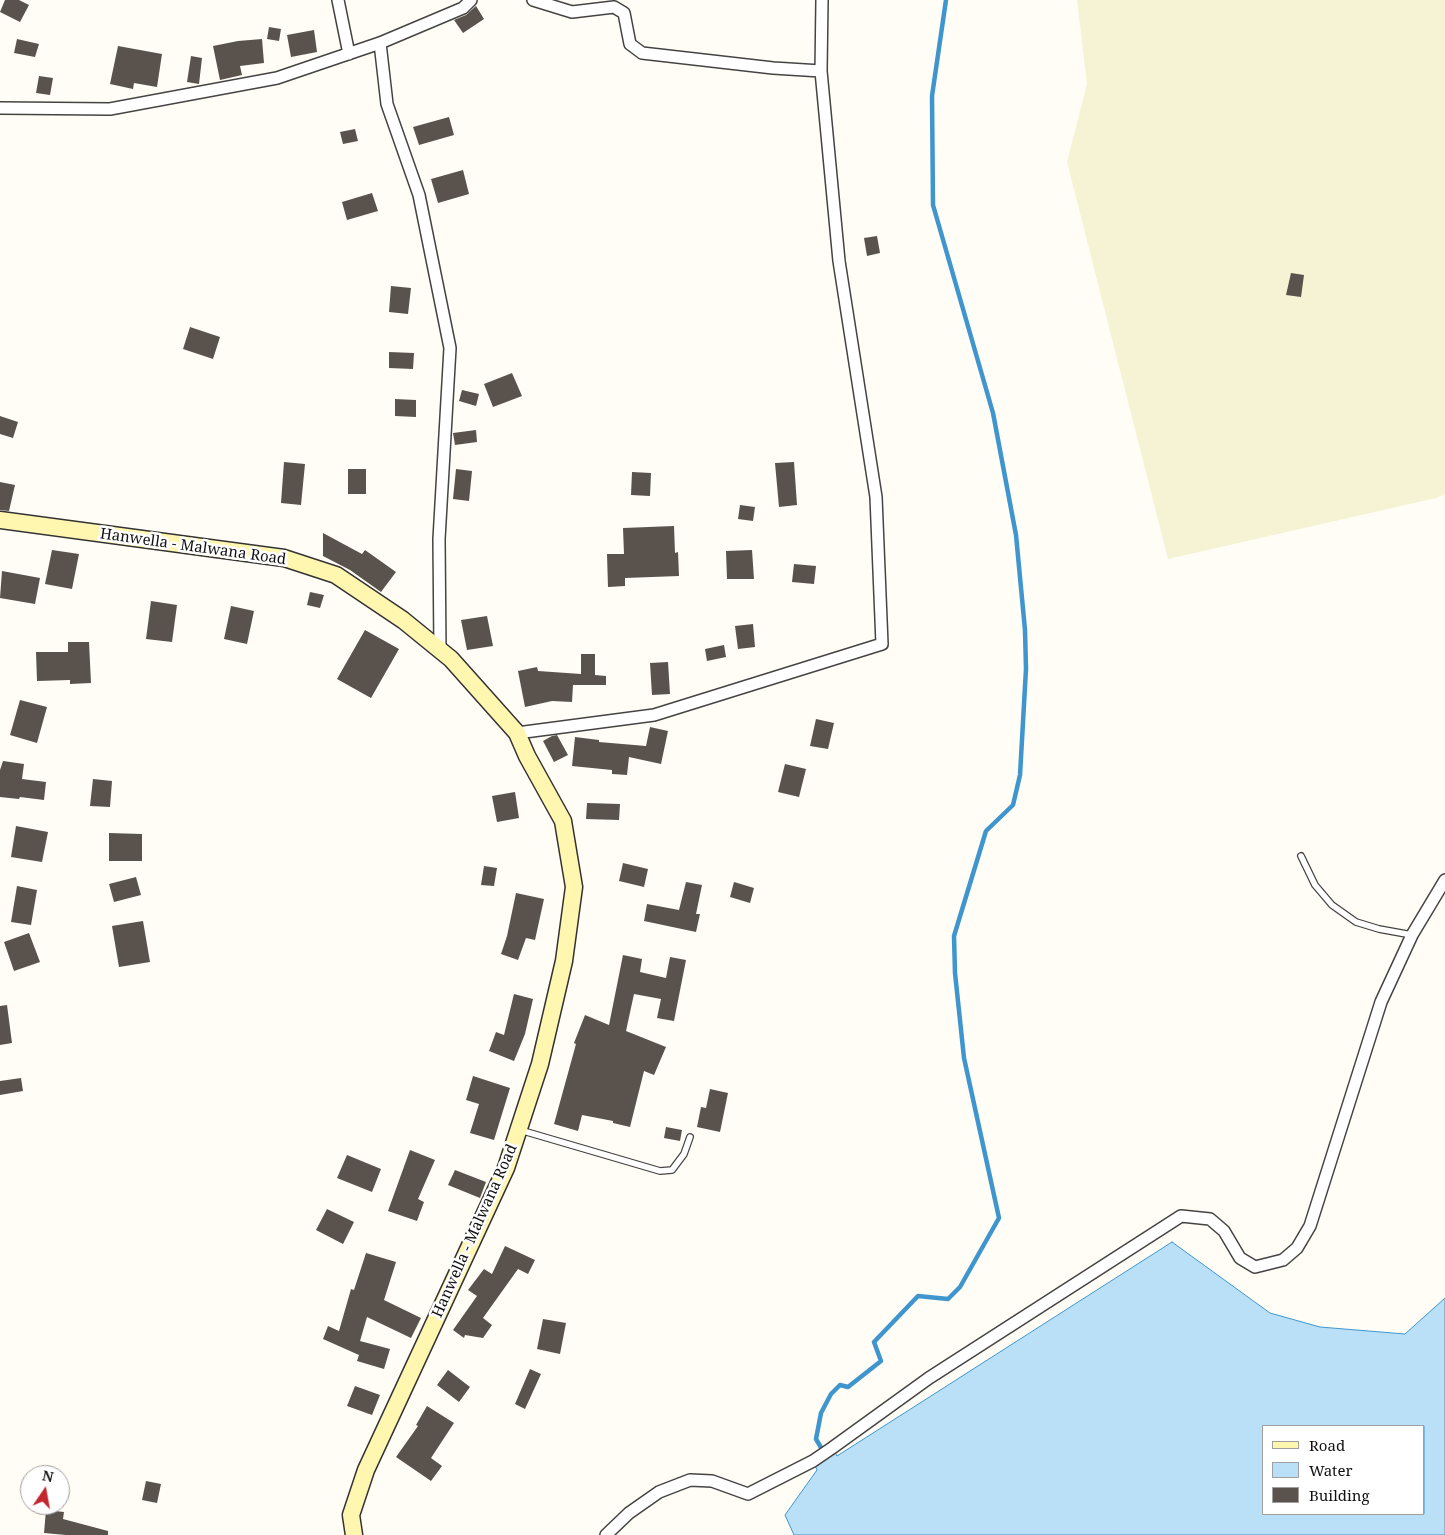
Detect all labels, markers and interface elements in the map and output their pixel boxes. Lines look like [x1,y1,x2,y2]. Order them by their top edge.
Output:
street label: Hanwella - Malwana Road [99,525,287,569]
street label: Hanwella - Malwana Road [429,1142,521,1320]
legend [1262,1425,1425,1515]
text: Road [1309,1435,1345,1455]
text: Water [1309,1460,1352,1480]
north arrow [20,1465,70,1515]
text: N [41,1465,55,1486]
text: Building [1309,1485,1370,1505]

